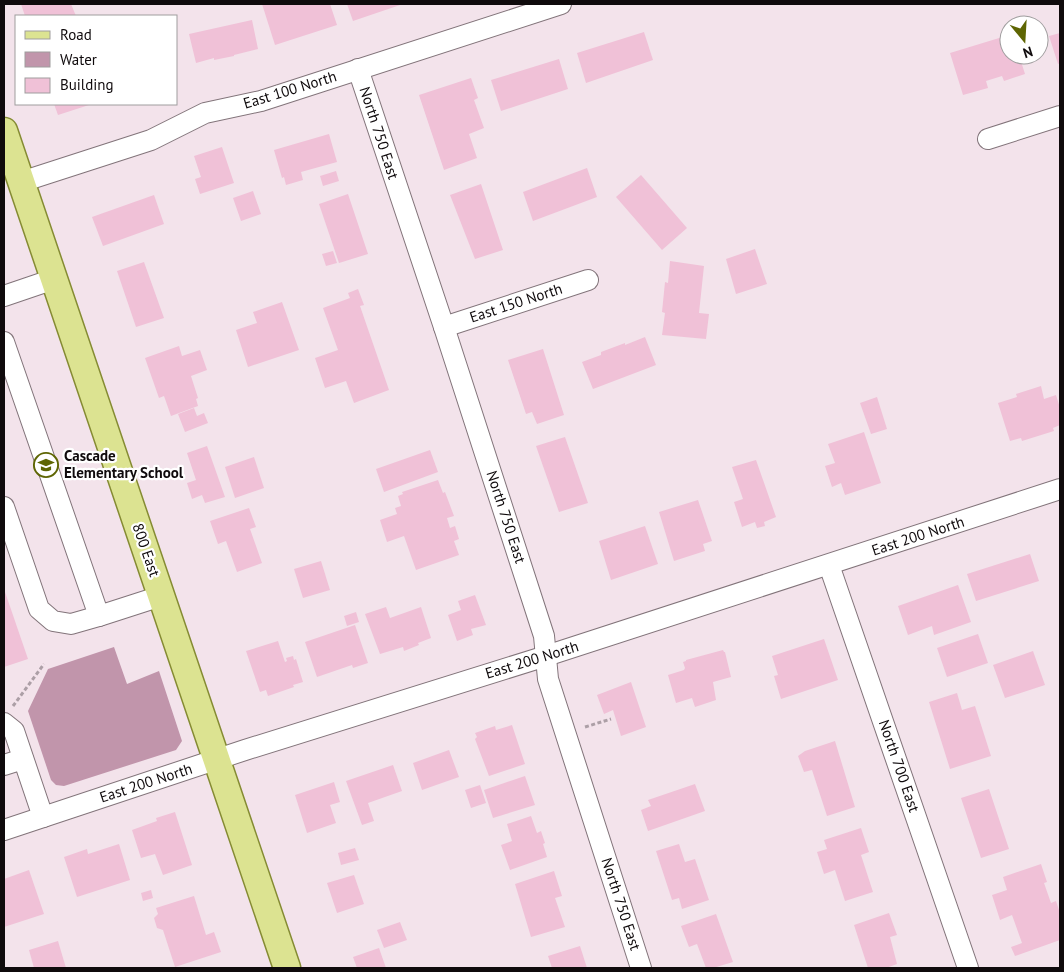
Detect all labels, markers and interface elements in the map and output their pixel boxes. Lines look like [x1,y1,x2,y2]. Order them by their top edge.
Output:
legend [15,15,178,105]
north arrow [999,15,1049,65]
text: Road [60,25,92,44]
text: N [1021,42,1035,62]
text: Water [60,50,97,69]
street label: East 100 North [241,66,339,113]
text: Building [60,75,114,94]
street label: North 750 East [356,84,403,182]
street label: East 150 North [467,279,565,326]
place label: Cascade Elementary School [64,446,184,482]
school or university icon: Cascade Elementary School [33,452,59,478]
street label: North 750 East [483,468,530,566]
street label: East 200 North [869,512,967,559]
street label: 800 East [128,521,164,579]
street label: East 200 North [483,636,581,683]
street label: North 700 East [875,717,924,815]
street label: East 200 North [97,759,195,806]
street label: North 750 East [598,855,645,953]

